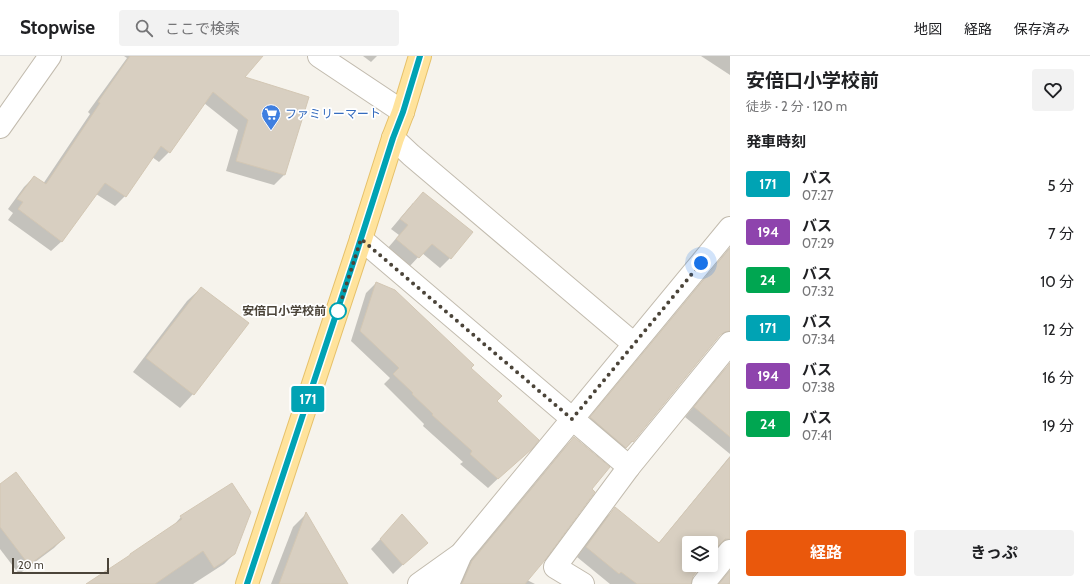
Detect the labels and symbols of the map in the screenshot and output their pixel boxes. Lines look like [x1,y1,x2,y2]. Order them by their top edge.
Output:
supermarket icon: ファミリーマート [260,103,282,131]
place label: ファミリーマート [285,106,381,121]
your location [691,253,711,273]
marker: 安倍口小学校前 [329,302,347,320]
place label: 安倍口小学校前 [242,303,326,318]
line badge: 171 [285,386,331,412]
scale bar [12,556,109,575]

